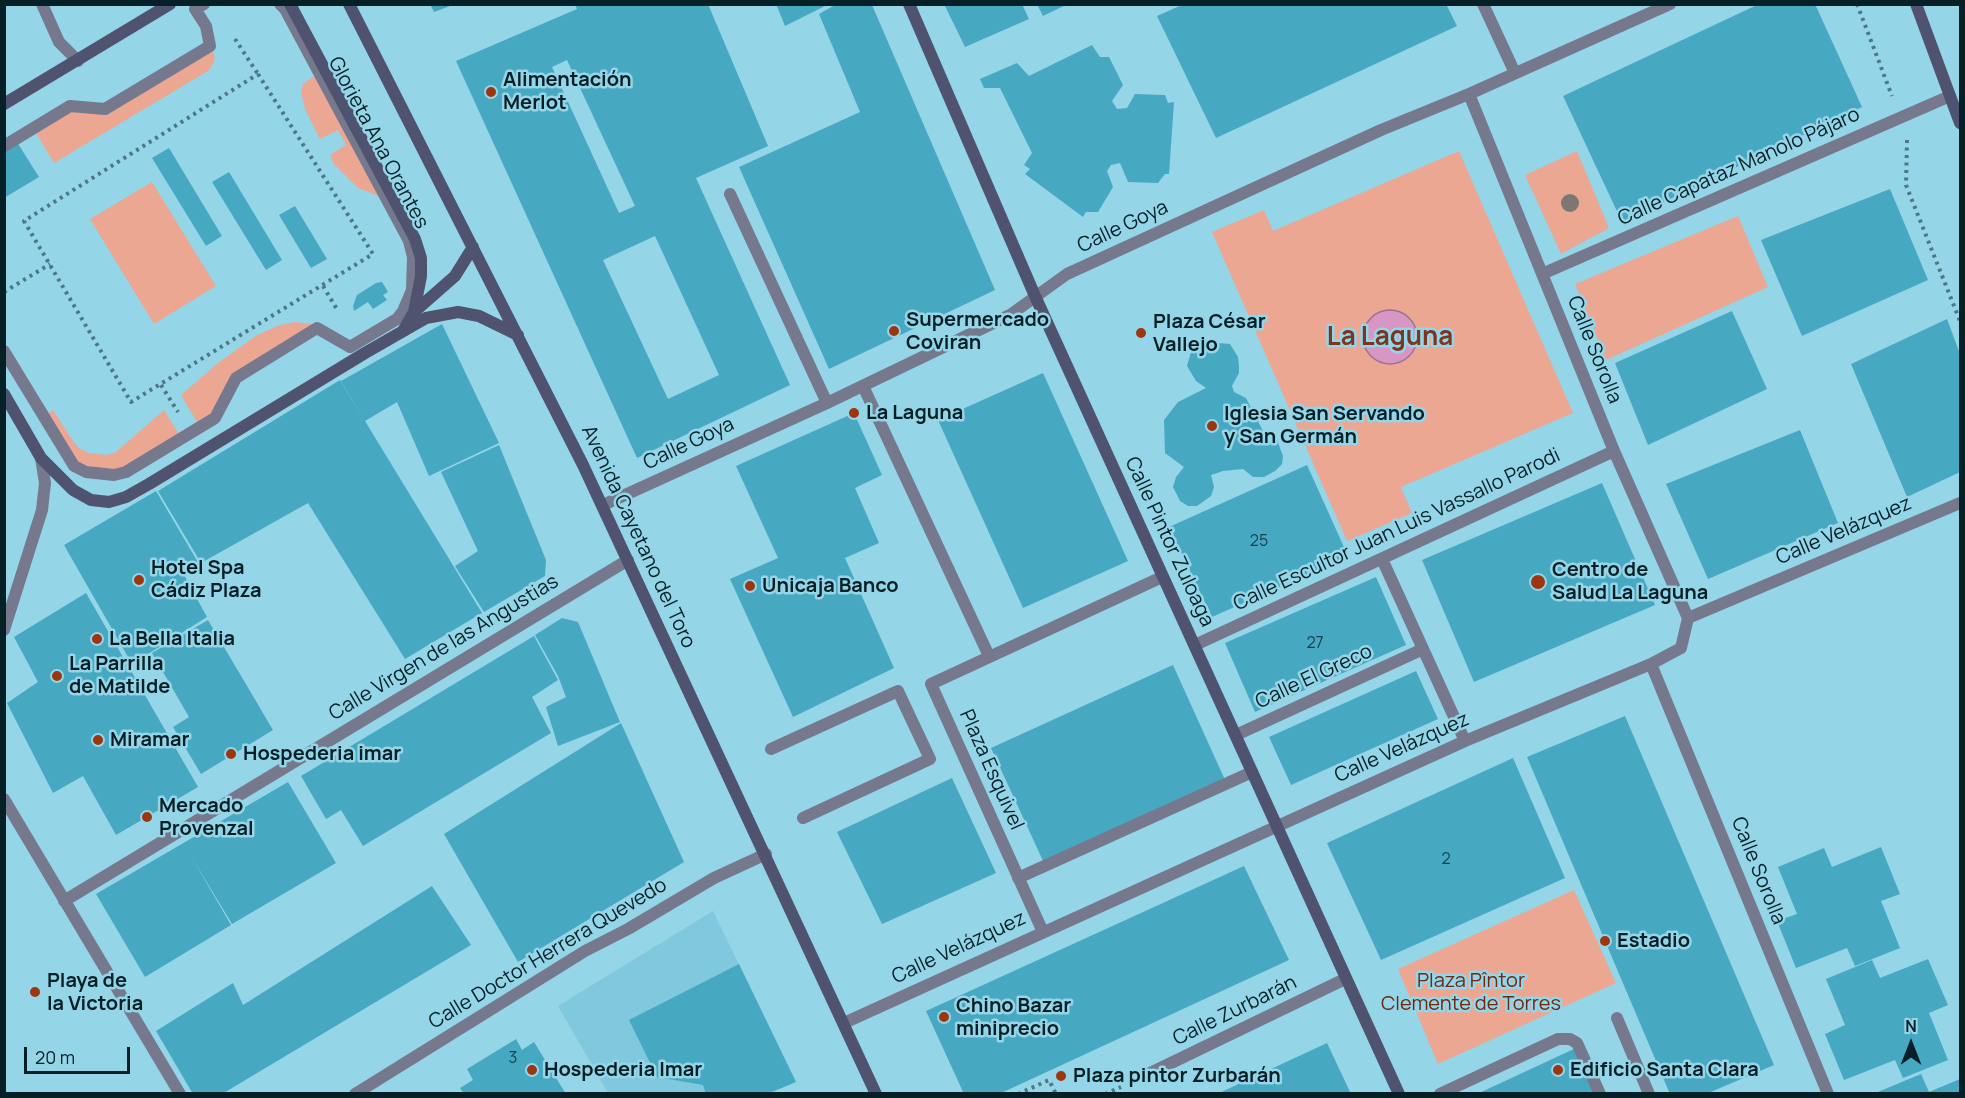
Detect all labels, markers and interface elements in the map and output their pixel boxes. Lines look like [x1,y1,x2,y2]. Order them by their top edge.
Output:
street label: Glorieta Ana Orantes [323,53,433,233]
place label: Alimentación Merlot [503,68,632,115]
marker: Alimentación Merlot [484,85,498,99]
street label: Calle Capataz Manolo Pájaro [1614,103,1864,231]
street label: Calle Goya [1074,196,1172,258]
street label: Calle Sorolla [1562,293,1626,407]
place label: Supermercado Coviran [906,308,1049,355]
place label: Plaza César Vallejo [1153,310,1266,357]
district label: La Laguna [1327,322,1453,354]
marker: Supermercado Coviran [887,324,901,338]
marker: Plaza César Vallejo [1134,326,1148,340]
place label: La Laguna [866,401,963,425]
place label: Iglesia San Servando y San Germán [1224,402,1425,449]
marker: La Laguna [847,406,861,420]
street label: Calle Goya [640,413,738,475]
marker: Iglesia San Servando y San Germán [1205,419,1219,433]
street label: Avenida Cayetano del Toro [576,422,700,652]
street label: Calle Escultor Juan Luis Vassallo Parodi [1230,444,1564,616]
street label: Calle Pintor Zuloaga [1119,453,1219,631]
street label: Calle Velázquez [1773,492,1915,570]
house number: 25 [1250,532,1268,552]
place label: Hotel Spa Cádiz Plaza [151,556,261,603]
place label: Centro de Salud La Laguna [1552,558,1708,605]
street label: Calle Virgen de las Angustias [325,570,563,726]
marker: Hotel Spa Cádiz Plaza [132,573,146,587]
marker: Centro de Salud La Laguna [1529,573,1547,591]
place label: Unicaja Banco [762,574,899,598]
marker: Unicaja Banco [743,579,757,593]
place label: La Bella Italia [109,627,235,651]
marker: La Bella Italia [90,632,104,646]
house number: 27 [1306,634,1324,654]
street label: Calle El Greco [1252,640,1376,714]
place label: La Parrilla de Matilde [69,652,170,699]
marker: La Parrilla de Matilde [50,669,64,683]
street label: Plaza Esquivel [954,706,1028,834]
street label: Calle Velázquez [1331,708,1473,788]
place label: Miramar [110,728,189,752]
marker: Miramar [91,733,105,747]
place label: Hospederia imar [243,742,401,766]
marker: Hospederia imar [224,747,238,761]
place label: Mercado Provenzal [159,794,254,841]
marker: Mercado Provenzal [140,810,154,824]
street label: Calle Sorolla [1726,814,1790,928]
house number: 2 [1441,850,1451,870]
street label: Calle Doctor Herrera Quevedo [425,873,671,1035]
street label: Calle Velázquez [888,907,1030,989]
place label: Estadio [1617,929,1690,953]
marker: Estadio [1598,934,1612,948]
place label: Playa de la Victoria [47,969,143,1016]
park label: Plaza Pîntor Clemente de Torres [1381,969,1561,1016]
street label: Calle Zurbarán [1169,971,1301,1051]
marker: Playa de la Victoria [28,985,42,999]
place label: Chino Bazar miniprecio [956,994,1071,1041]
marker: Chino Bazar miniprecio [937,1010,951,1024]
north arrow [1881,1014,1941,1074]
text: N [1905,1015,1917,1037]
scale bar [27,1035,134,1073]
text: 20 m [35,1045,75,1069]
house number: 3 [509,1049,517,1069]
place label: Hospederia Imar [544,1058,702,1082]
place label: Edificio Santa Clara [1570,1058,1759,1082]
marker: Hospederia Imar [525,1063,539,1077]
marker: Edificio Santa Clara [1551,1063,1565,1077]
place label: Plaza pintor Zurbarán [1073,1064,1281,1088]
marker: Plaza pintor Zurbarán [1054,1069,1068,1083]

